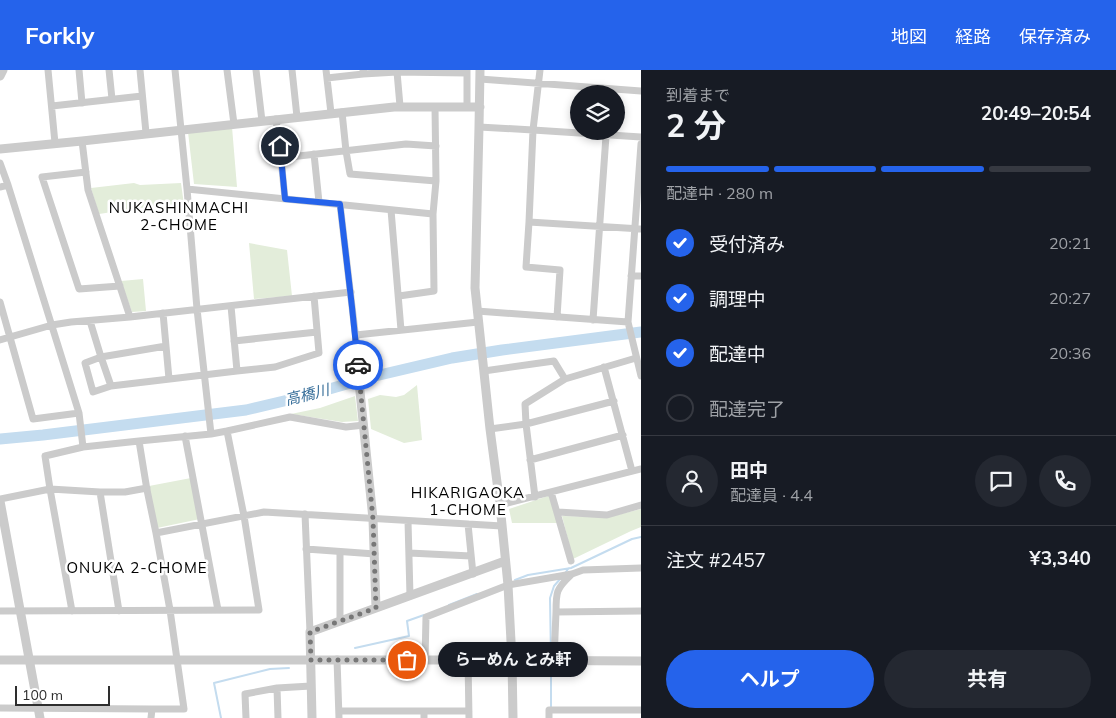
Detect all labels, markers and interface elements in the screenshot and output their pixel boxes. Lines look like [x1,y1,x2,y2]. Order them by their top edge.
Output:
text: Forkly [25,20,94,50]
text: 地図 [891,25,927,48]
text: 経路 [955,25,991,48]
text: 保存済み [1019,25,1091,48]
map controls [570,85,625,140]
button: layers [570,85,625,140]
text: 到着まで [666,85,730,105]
text: 20:49–20:54 [981,101,1091,125]
text: 2 分 [666,105,726,145]
pin [259,125,301,167]
icon: home [266,132,294,160]
text: 配達中 · 280 m [666,183,773,203]
district label: NUKASHINMACHI 2-CHOME [109,198,249,234]
icon: check [666,229,694,257]
text: 受付済み [709,232,785,256]
text: 20:21 [1049,233,1091,253]
icon: check [666,284,694,312]
text: 調理中 [709,287,766,311]
text: 20:27 [1049,288,1091,308]
icon: check [666,339,694,367]
courier [333,340,383,390]
text: 配達中 [709,342,766,366]
text: 20:36 [1049,343,1091,363]
icon: car [344,351,372,379]
water label: 高橋川 [283,379,333,409]
text: 配達完了 [709,397,785,421]
button: person [666,455,718,507]
button: chat [975,455,1027,507]
button: phone [1039,455,1091,507]
text: 田中 [730,458,768,482]
district label: HIKARIGAOKA 1-CHOME [411,483,525,519]
text: 配達員 · 4.4 [730,485,813,505]
text: ¥3,340 [1029,546,1091,570]
text: 注文 #2457 [666,548,766,572]
district label: ONUKA 2-CHOME [66,558,208,577]
pin [386,639,428,681]
callout: らーめん とみ軒 [437,642,587,678]
icon: bag [393,646,421,674]
text: らーめん とみ軒 [455,649,571,669]
button: ヘルプ [666,650,874,708]
button: 共有 [884,650,1091,708]
scale bar [15,683,110,706]
text: 100 m [22,686,63,704]

